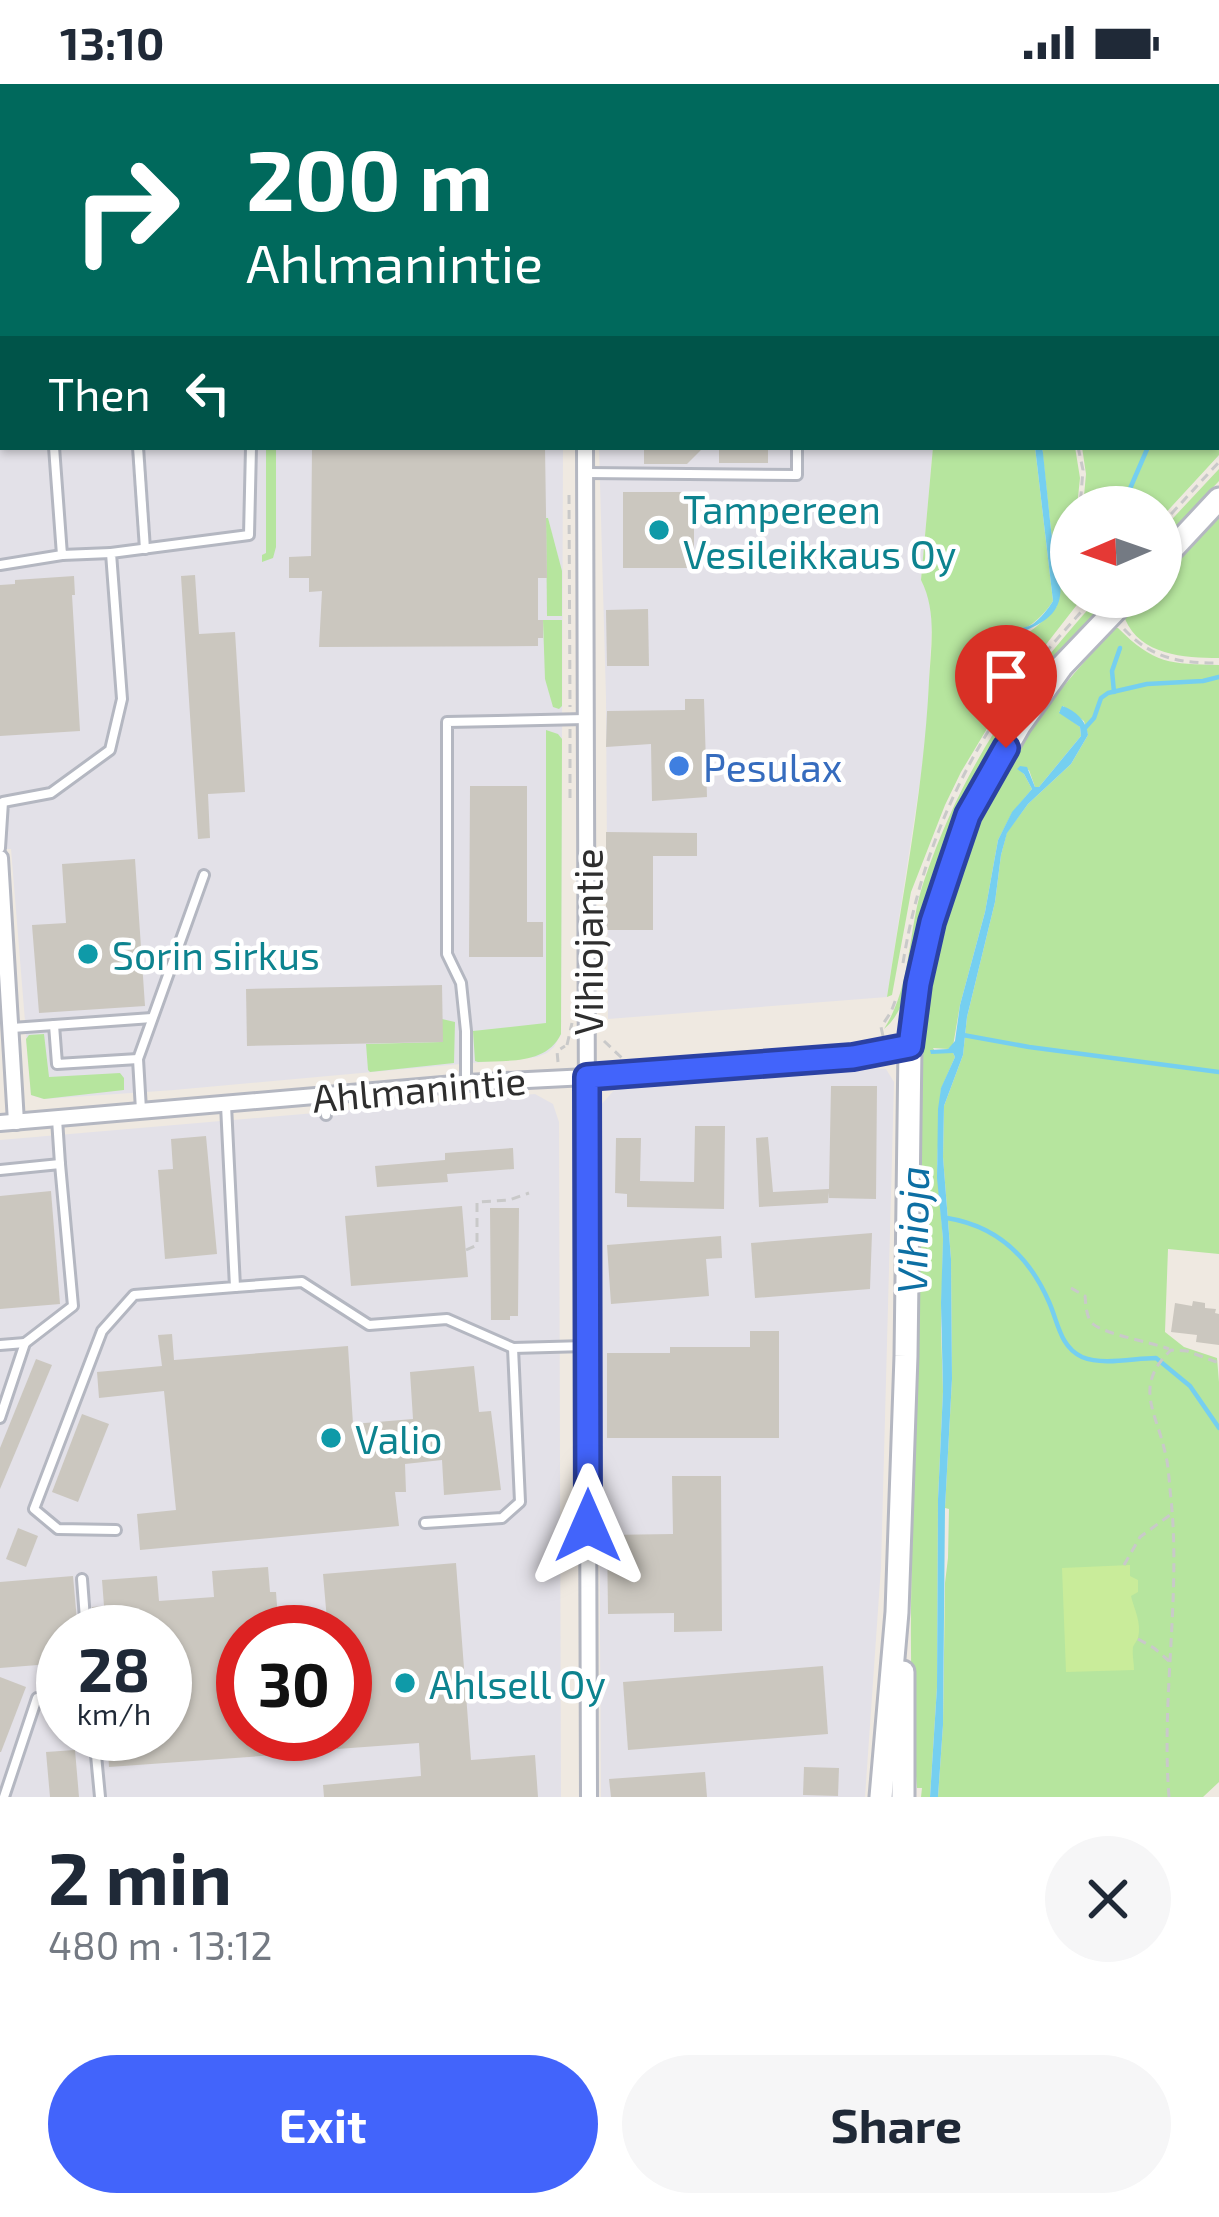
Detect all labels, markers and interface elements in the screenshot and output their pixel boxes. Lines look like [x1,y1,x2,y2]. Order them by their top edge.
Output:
text: 13:10 [60,15,164,69]
text: 200 m [246,127,493,228]
icon: right [48,132,204,288]
text: Ahlmanintie [246,229,543,294]
icon: left [175,360,241,426]
text: Then [48,366,151,420]
place label: Tampereen Vesileikkaus Oy [683,485,956,577]
north arrow [1050,486,1182,618]
map controls [1050,486,1182,618]
marker: Tampereen Vesileikkaus Oy [646,517,672,543]
pin [955,625,1057,748]
icon: arrive [973,643,1039,709]
place label: Pesulax [703,743,842,790]
marker: Pesulax [666,753,692,779]
street label: Vihiojantie [564,848,611,1036]
place label: Sorin sirkus [112,931,320,978]
marker: Sorin sirkus [75,941,101,967]
street label: Ahlmanintie [310,1055,528,1121]
water label: Vihioja [885,1165,938,1295]
place label: Valio [355,1415,442,1462]
marker: Valio [318,1425,344,1451]
position arrow [525,1463,651,1589]
speed limit sign: 30 [216,1605,372,1761]
text: 28 [78,1632,150,1704]
place label: Ahlsell Oy [429,1660,606,1707]
marker: Ahlsell Oy [392,1670,418,1696]
text: km/h [77,1695,151,1731]
text: 2 min [48,1833,232,1919]
button: close [1045,1836,1171,1962]
text: 480 m · 13:12 [48,1921,272,1968]
button: Exit [48,2055,598,2193]
button: Share [622,2055,1171,2193]

